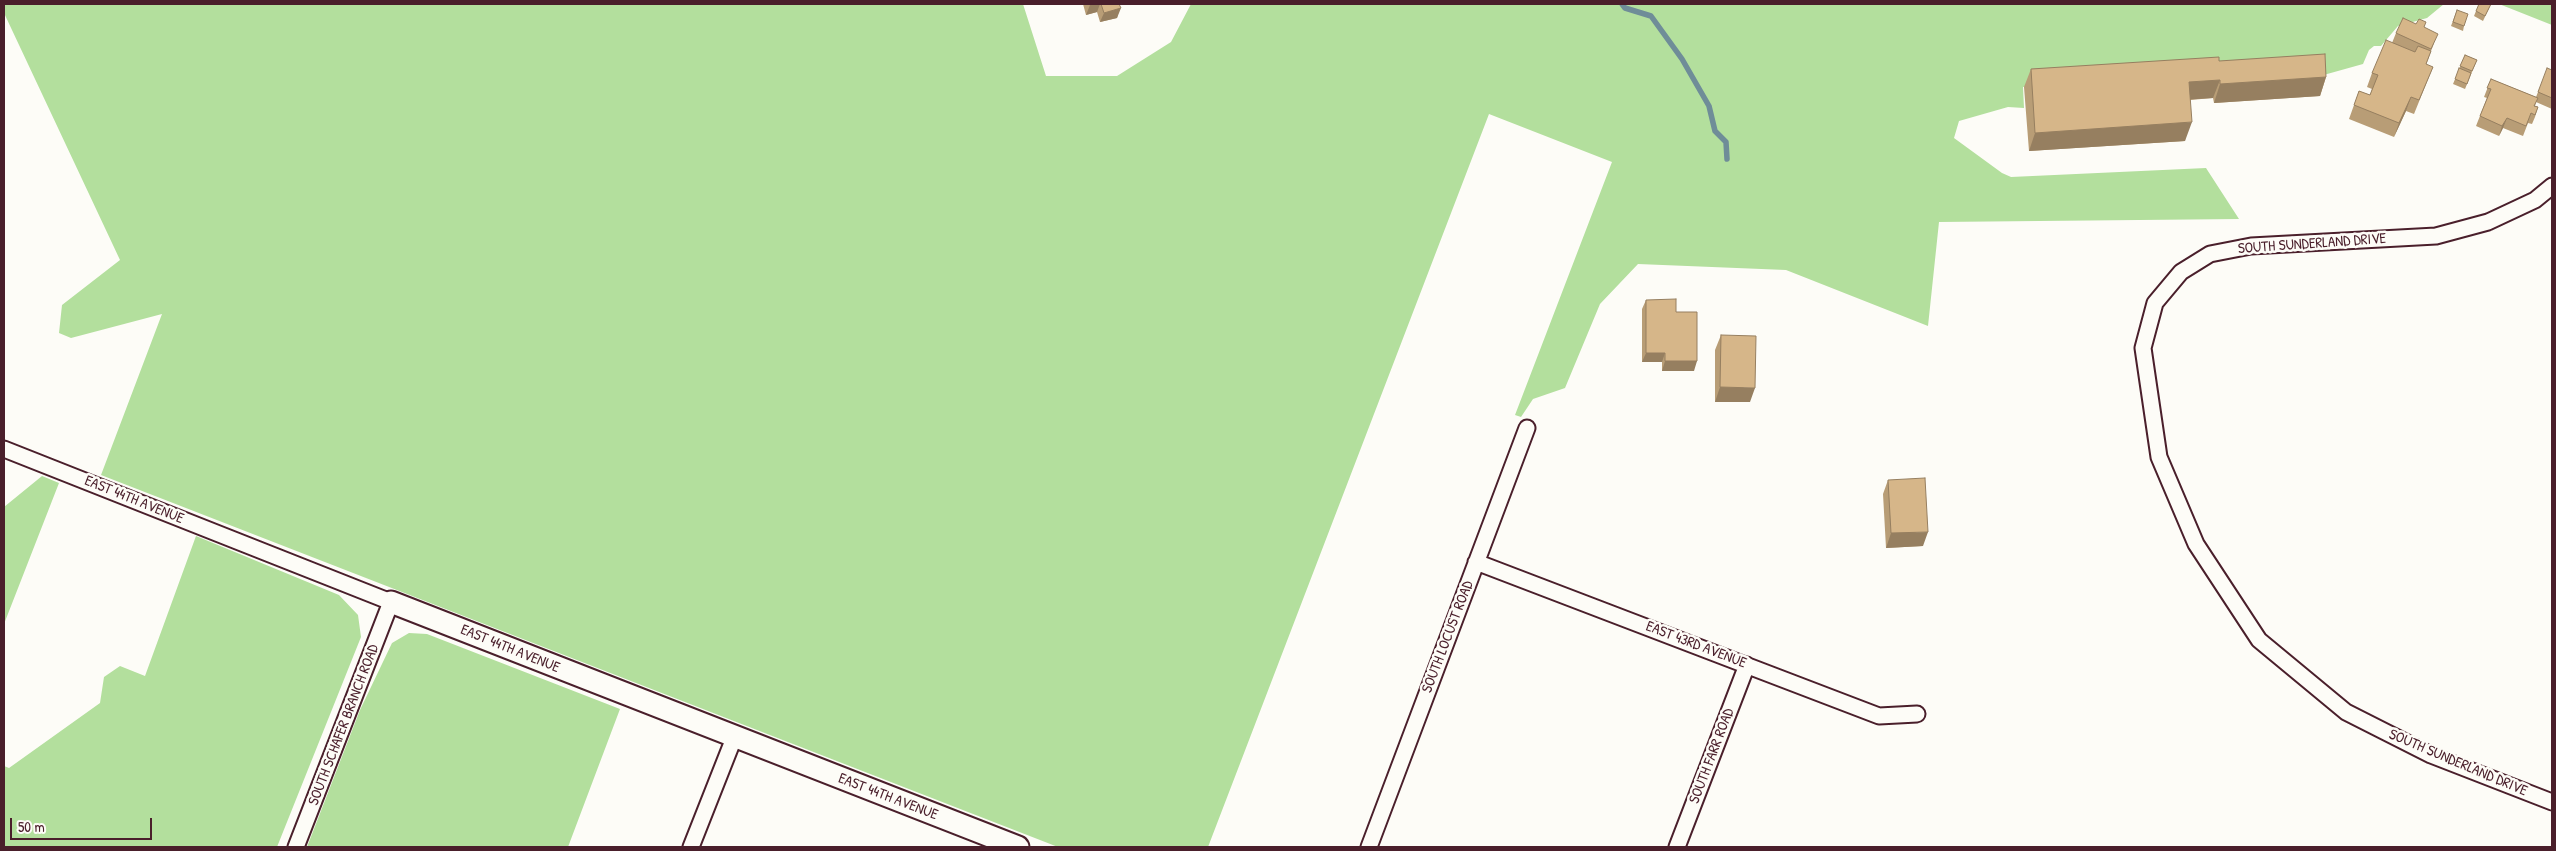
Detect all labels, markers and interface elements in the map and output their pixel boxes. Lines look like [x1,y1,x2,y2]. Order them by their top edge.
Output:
street label: SOUTH SUNDERLAND DRIVE [2237,230,2387,258]
street label: EAST 44TH AVENUE [82,472,186,528]
street label: SOUTH LOCUST ROAD [1418,579,1478,695]
street label: EAST 43RD AVENUE [1643,618,1749,672]
street label: EAST 44TH AVENUE [458,621,562,677]
street label: SOUTH SCHAFER BRANCH ROAD [305,642,383,808]
street label: SOUTH FARR ROAD [1686,706,1738,806]
street label: SOUTH SUNDERLAND DRIVE [2386,726,2530,800]
street label: EAST 44TH AVENUE [836,770,940,824]
scale bar [12,808,155,840]
text: 50 m [18,816,45,837]

